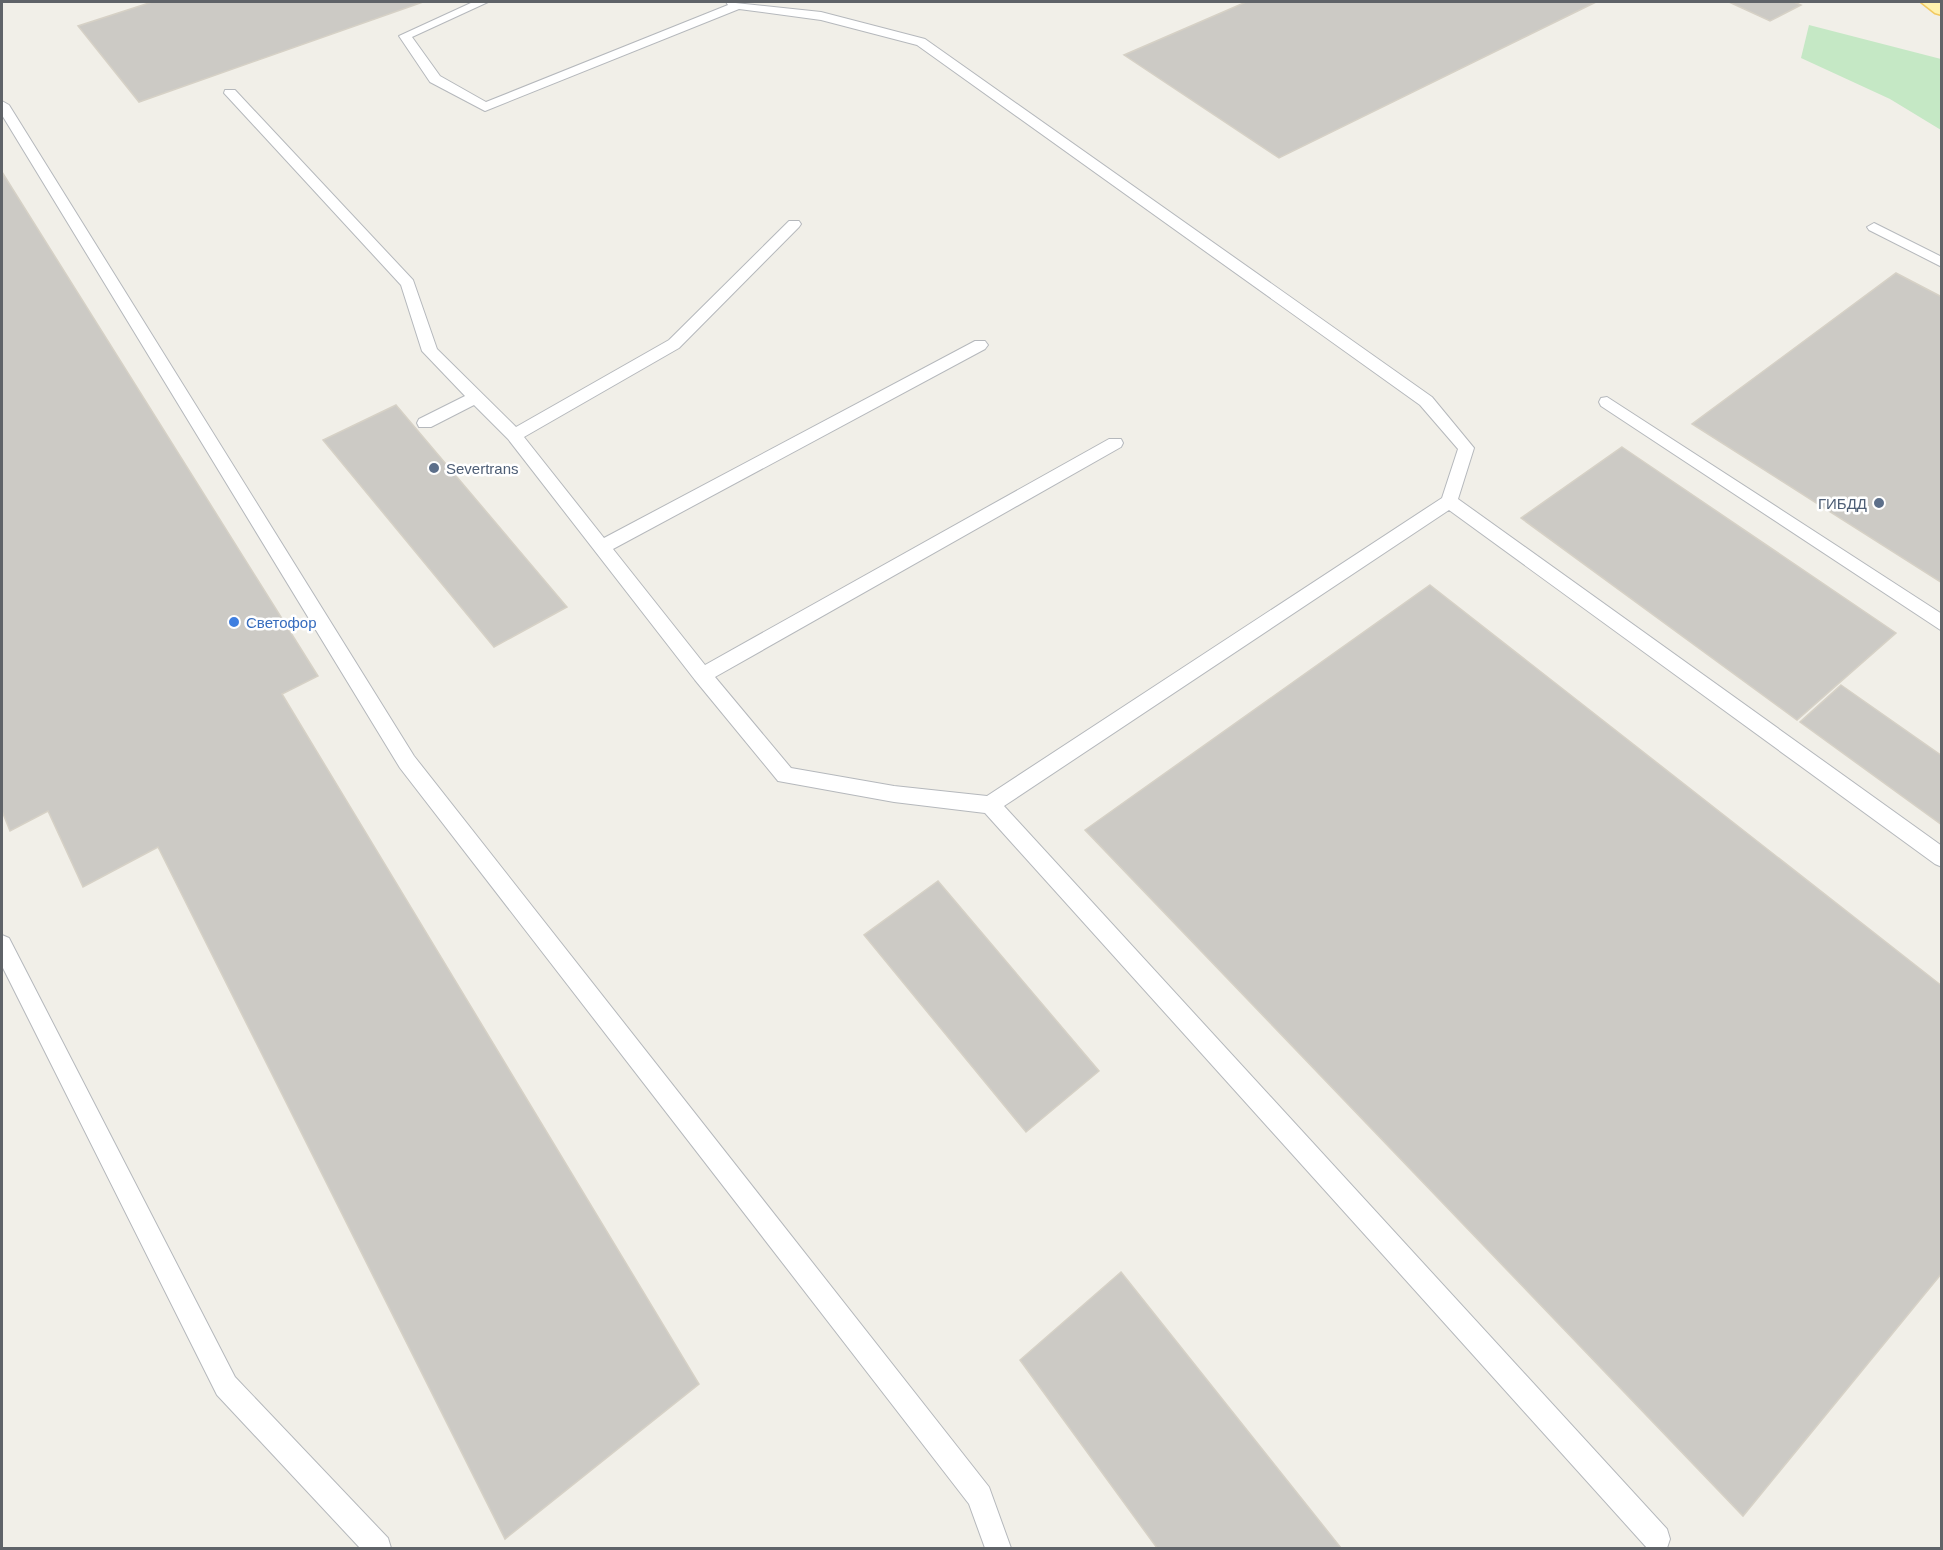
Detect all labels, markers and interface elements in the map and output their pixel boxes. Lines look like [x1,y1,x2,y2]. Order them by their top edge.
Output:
place label: Severtrans [446,460,519,477]
marker: Severtrans [427,461,441,475]
place label: ГИБДД [1818,495,1867,512]
marker: ГИБДД [1872,496,1886,510]
place label: Светофор [246,614,317,631]
marker: Светофор [227,615,241,629]

